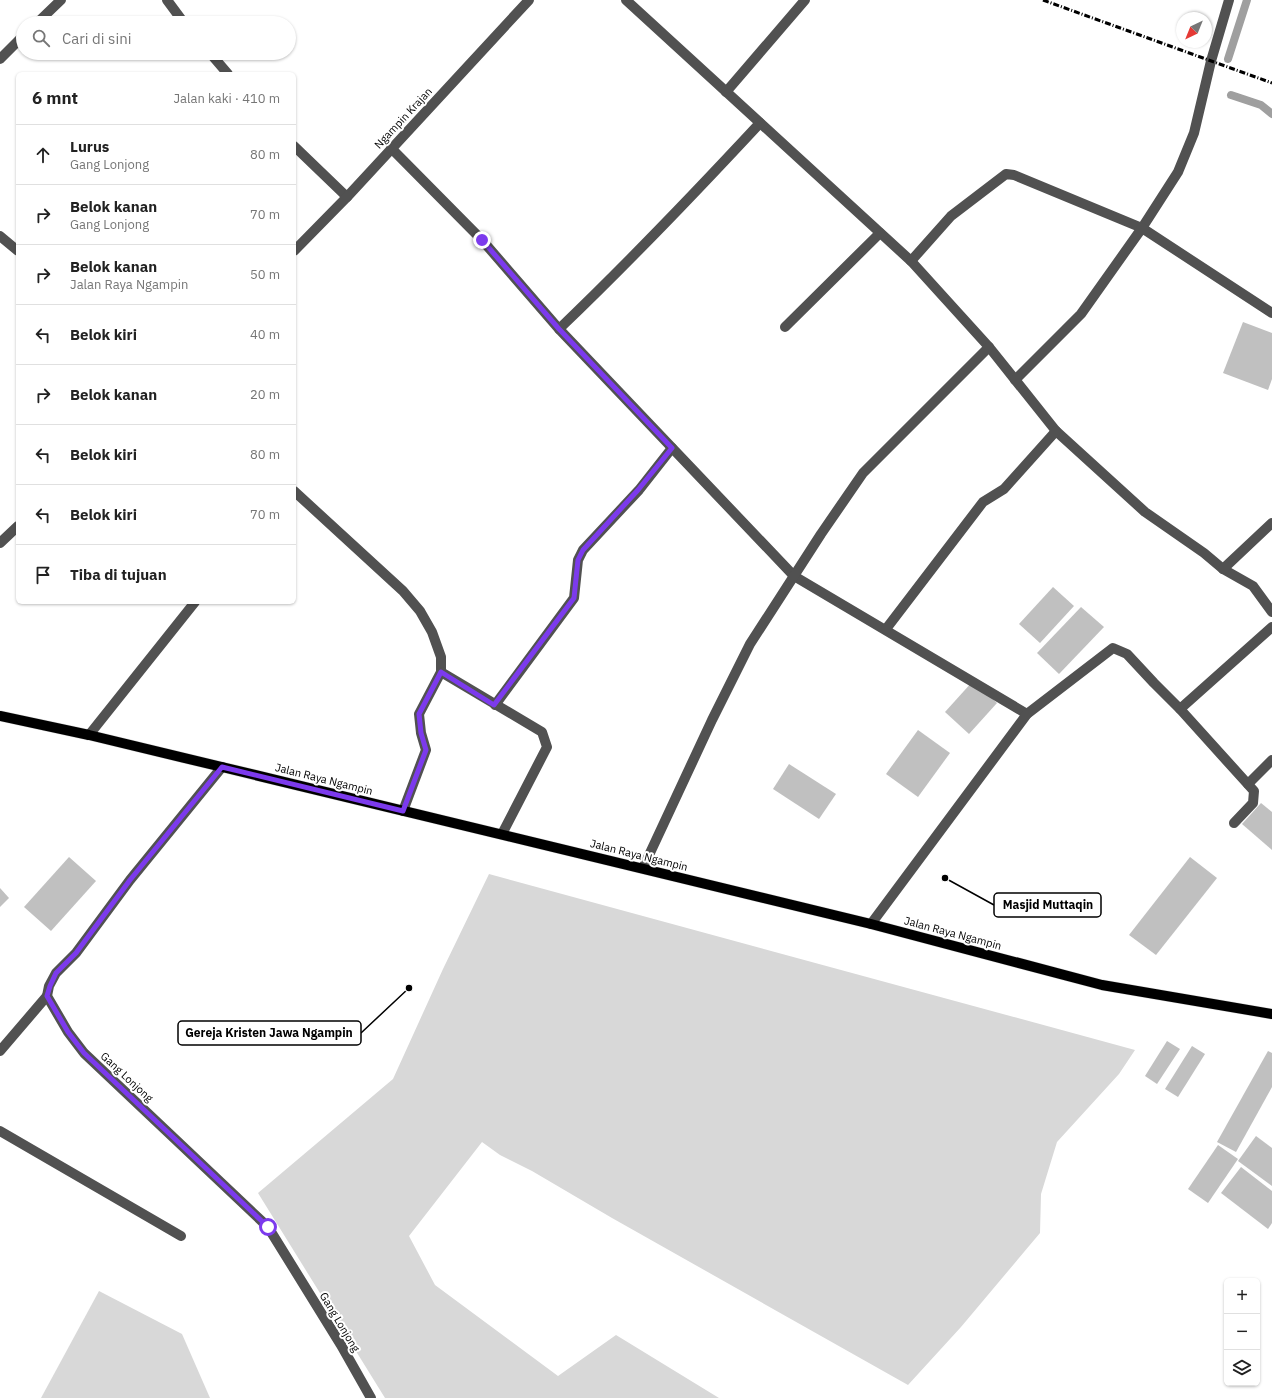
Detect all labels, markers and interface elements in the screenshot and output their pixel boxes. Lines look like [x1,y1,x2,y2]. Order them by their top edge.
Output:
north arrow [1176,12,1212,48]
search box [16,16,296,60]
icon: search [30,27,52,49]
text: Cari di sini [62,29,131,48]
street label: Ngampin Krajan [371,84,435,152]
text: 6 mnt [32,87,78,109]
text: Jalan kaki · 410 m [173,90,280,107]
text: Lurus [70,137,109,156]
icon: ahead [32,144,54,166]
text: 80 m [250,146,280,163]
text: Gang Lonjong [70,156,149,173]
text: Belok kanan [70,197,157,216]
icon: right [32,204,54,226]
text: 70 m [250,206,280,223]
text: Gang Lonjong [70,216,149,233]
route end [473,231,491,249]
text: Belok kanan [70,257,157,276]
icon: right [32,264,54,286]
text: 50 m [250,266,280,283]
text: Jalan Raya Ngampin [70,276,188,293]
icon: left [32,324,54,346]
text: Belok kiri [70,325,137,344]
text: 40 m [250,326,280,343]
icon: right [32,384,54,406]
text: Belok kanan [70,385,157,404]
text: 20 m [250,386,280,403]
icon: left [32,444,54,466]
text: Belok kiri [70,445,137,464]
text: 80 m [250,446,280,463]
icon: left [32,504,54,526]
text: Belok kiri [70,505,137,524]
text: 70 m [250,506,280,523]
icon: arrive [32,564,54,586]
text: Tiba di tujuan [70,565,167,584]
street label: Jalan Raya Ngampin [274,760,374,798]
street label: Jalan Raya Ngampin [589,836,689,874]
callout: Masjid Muttaqin [994,893,1101,917]
text: Masjid Muttaqin [1003,897,1093,912]
street label: Jalan Raya Ngampin [903,913,1003,953]
callout: Gereja Kristen Jawa Ngampin [178,1021,361,1045]
text: Gereja Kristen Jawa Ngampin [185,1025,353,1040]
street label: Gang Lonjong [98,1049,156,1105]
route start [259,1218,277,1236]
map controls [1224,1278,1260,1386]
button: + [1224,1278,1260,1314]
street label: Gang Lonjong [317,1290,363,1354]
button: − [1224,1314,1260,1350]
button: layers [1224,1350,1260,1386]

